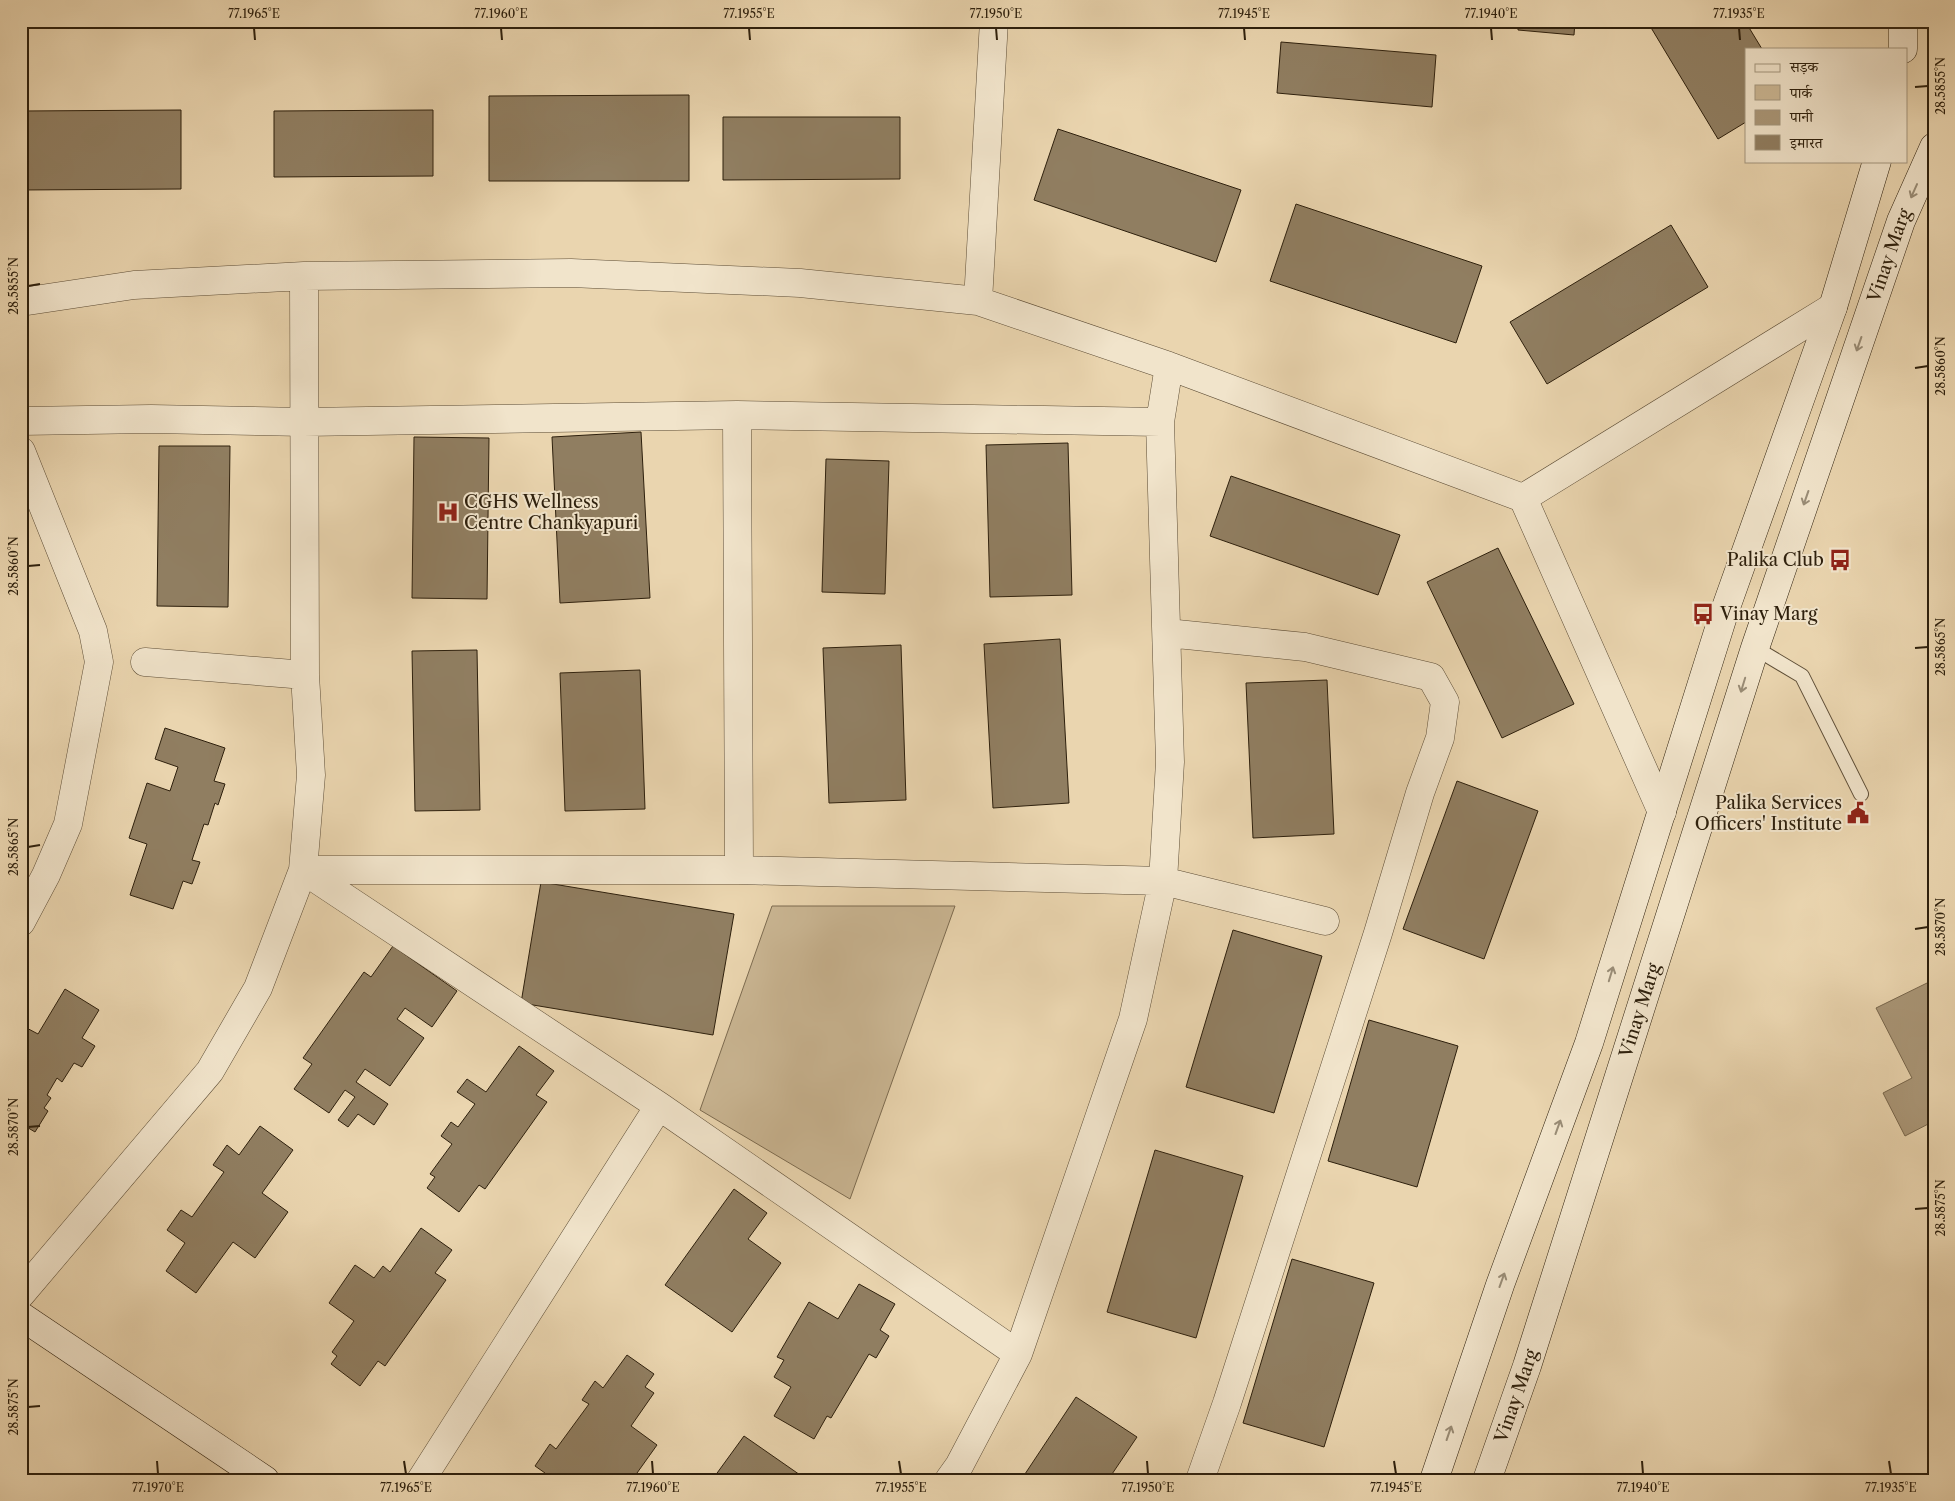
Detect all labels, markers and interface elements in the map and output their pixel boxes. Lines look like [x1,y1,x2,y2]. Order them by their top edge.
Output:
text: 77.1965°E [228,6,280,21]
text: 77.1960°E [474,6,528,21]
text: 77.1955°E [723,6,775,21]
text: 77.1950°E [970,6,1022,21]
text: 77.1945°E [1218,6,1270,21]
text: 77.1940°E [1464,6,1518,21]
text: 77.1935°E [1713,6,1765,21]
legend [1745,48,1908,162]
text: सड़क [1789,57,1819,76]
text: 28.5855°N [1933,57,1948,115]
text: पार्क [1789,83,1813,102]
text: पानी [1789,107,1814,126]
text: इमारत [1789,133,1824,152]
one-way arrow [1909,183,1919,198]
street label: Vinay Marg [1863,205,1916,306]
text: 28.5855°N [6,257,21,315]
one-way arrow [1854,336,1863,351]
text: 28.5860°N [1933,336,1948,396]
one-way arrow [1801,489,1810,505]
place label: CGHS Wellness Centre Chankyapuri [464,491,639,534]
hospital icon: CGHS Wellness Centre Chankyapuri [435,499,461,525]
text: 28.5860°N [6,536,21,596]
bus stop icon: Palika Club [1827,547,1853,573]
place label: Palika Club [1727,549,1824,571]
bus stop icon: Vinay Marg [1690,601,1716,627]
place label: Vinay Marg [1719,603,1818,625]
text: 28.5865°N [1933,618,1948,676]
one-way arrow [1738,676,1747,692]
place label: Palika Services Officers' Institute [1695,792,1842,835]
public building icon: Palika Services Officers' Institute [1845,800,1871,826]
text: 28.5865°N [6,818,21,876]
text: 28.5870°N [1933,898,1948,956]
street label: Vinay Marg [1614,960,1665,1061]
one-way arrow [1606,966,1616,982]
text: 28.5870°N [6,1098,21,1156]
one-way arrow [1554,1120,1563,1136]
text: 28.5875°N [1933,1179,1948,1237]
one-way arrow [1498,1273,1507,1288]
street label: Vinay Marg [1490,1346,1543,1447]
text: 28.5875°N [6,1378,21,1436]
one-way arrow [1445,1426,1454,1442]
text: 77.1970°E [132,1480,184,1495]
text: 77.1965°E [380,1480,432,1495]
text: 77.1960°E [626,1480,680,1495]
text: 77.1955°E [875,1480,927,1495]
text: 77.1950°E [1122,1480,1174,1495]
text: 77.1945°E [1370,1480,1422,1495]
text: 77.1940°E [1616,1480,1670,1495]
text: 77.1935°E [1865,1480,1917,1495]

